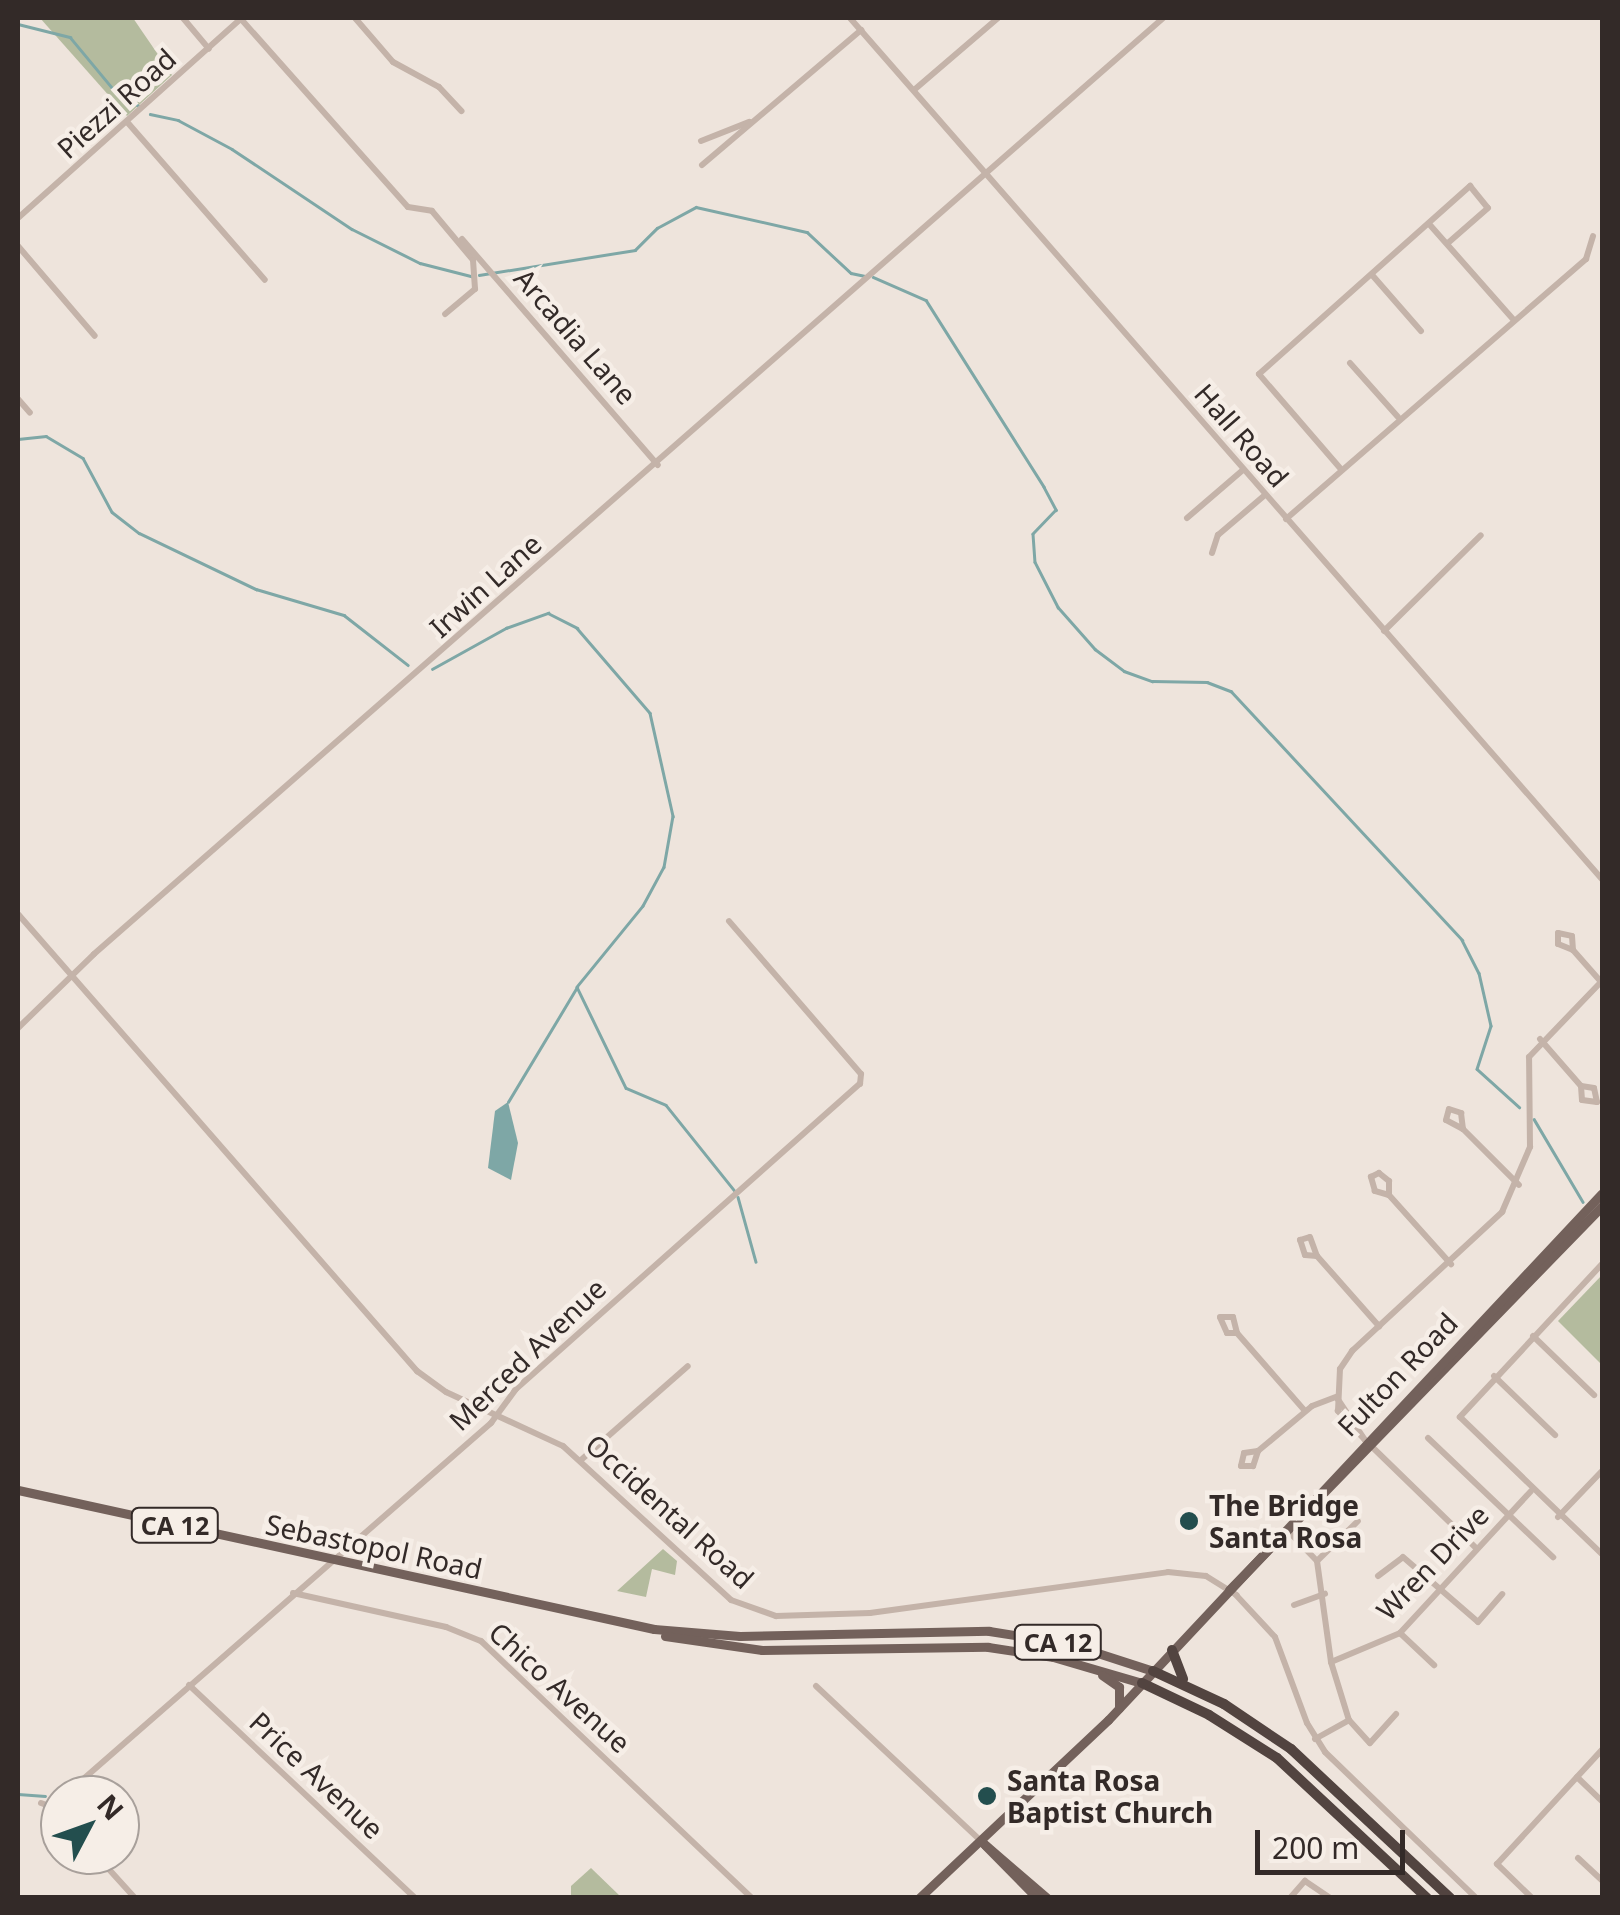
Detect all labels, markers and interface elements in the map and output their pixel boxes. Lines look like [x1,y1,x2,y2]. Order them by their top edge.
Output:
street label: Piezzi Road [50,41,182,165]
street label: Arcadia Lane [508,261,644,411]
street label: Hall Road [1188,377,1296,493]
street label: Irwin Lane [422,526,548,644]
street label: Merced Avenue [442,1271,612,1437]
street label: Fulton Road [1330,1306,1464,1442]
street label: Occidental Road [579,1427,761,1595]
place label: The Bridge Santa Rosa [1209,1488,1362,1554]
street label: Wren Drive [1369,1498,1495,1626]
road number: CA 12 [130,1505,220,1545]
street label: Sebastopol Road [263,1507,485,1585]
marker: The Bridge Santa Rosa [1178,1510,1200,1532]
street label: Chico Avenue [483,1615,637,1759]
road number: CA 12 [1013,1622,1103,1662]
street label: Price Avenue [243,1705,391,1845]
place label: Santa Rosa Baptist Church [1007,1763,1213,1829]
north arrow [40,1775,140,1875]
marker: Santa Rosa Baptist Church [976,1785,998,1807]
text: N [89,1786,133,1828]
scale bar [1260,1810,1410,1872]
text: 200 m [1272,1827,1359,1868]

